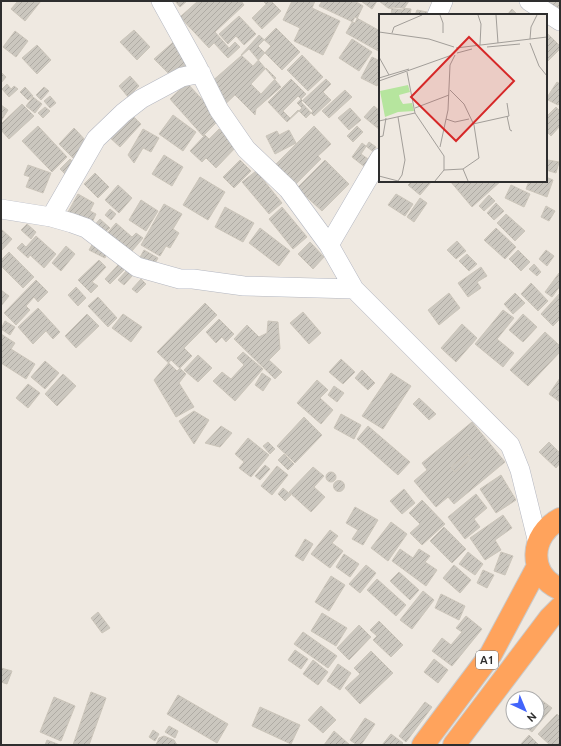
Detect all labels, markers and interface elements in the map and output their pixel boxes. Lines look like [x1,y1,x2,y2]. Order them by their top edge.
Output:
inset map [379,14,547,182]
road number: A1 [476,651,498,669]
north arrow [505,690,545,730]
text: N [525,710,539,724]

